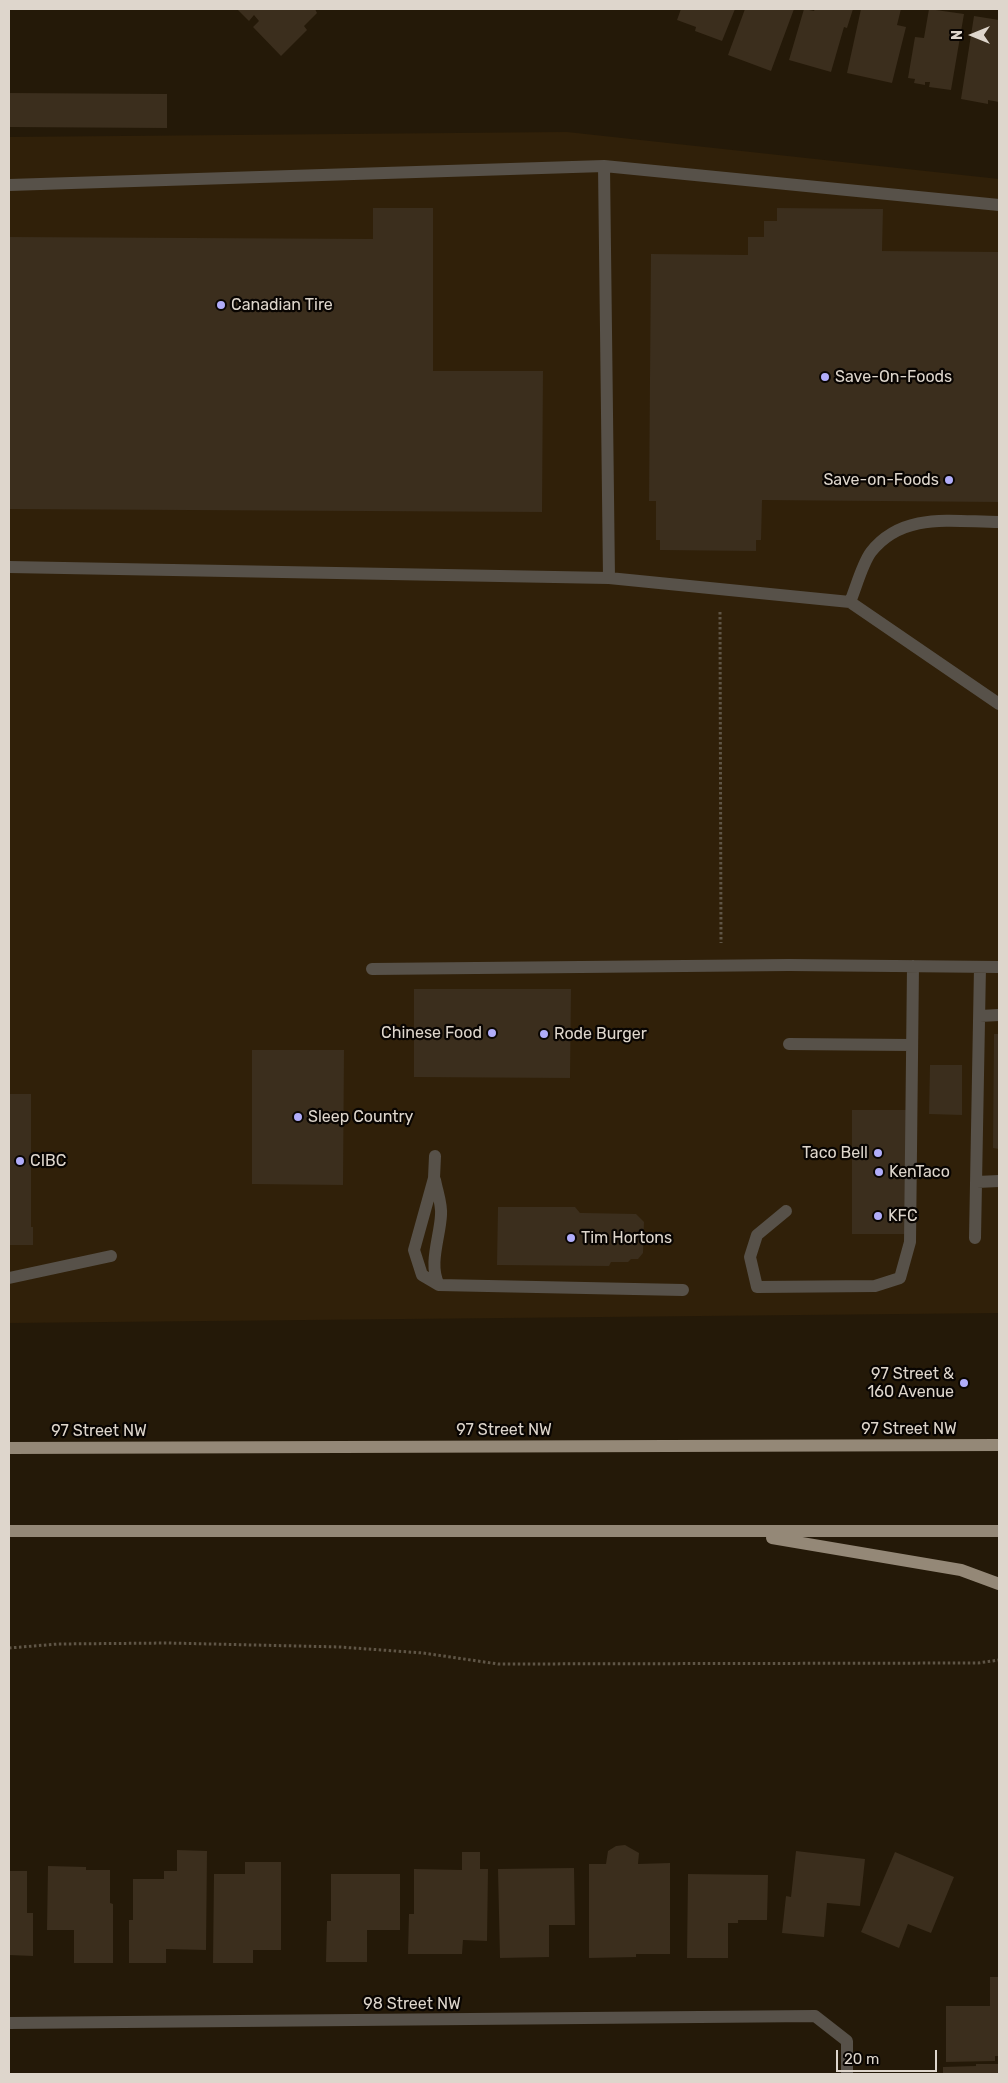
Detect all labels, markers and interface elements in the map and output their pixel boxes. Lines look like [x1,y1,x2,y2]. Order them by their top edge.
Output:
north arrow [948,10,998,60]
text: N [949,30,966,40]
place label: Canadian Tire [231,295,333,315]
marker: Canadian Tire [215,299,227,311]
place label: Save-On-Foods [835,367,952,387]
marker: Save-On-Foods [819,371,831,383]
place label: Save-on-Foods [823,470,939,490]
marker: Save-on-Foods [943,474,955,486]
place label: Chinese Food [381,1023,482,1043]
place label: Rode Burger [554,1024,647,1044]
marker: Chinese Food [486,1027,498,1039]
marker: Rode Burger [538,1028,550,1040]
place label: Sleep Country [308,1107,413,1127]
marker: Sleep Country [292,1111,304,1123]
place label: Taco Bell [802,1143,868,1163]
marker: Taco Bell [872,1147,884,1159]
place label: CIBC [30,1151,66,1171]
marker: CIBC [14,1155,26,1167]
place label: KenTaco [889,1162,950,1182]
marker: KenTaco [873,1166,885,1178]
place label: KFC [888,1206,918,1226]
marker: KFC [872,1210,884,1222]
place label: Tim Hortons [581,1228,672,1248]
marker: Tim Hortons [565,1232,577,1244]
place label: 97 Street & 160 Avenue [867,1364,954,1402]
marker: 97 Street & 160 Avenue [958,1377,970,1389]
street label: 97 Street NW [861,1419,957,1439]
street label: 97 Street NW [456,1420,552,1440]
street label: 97 Street NW [51,1421,147,1441]
street label: 98 Street NW [363,1994,461,2014]
scale bar [838,2040,939,2072]
text: 20 m [844,2050,879,2068]

